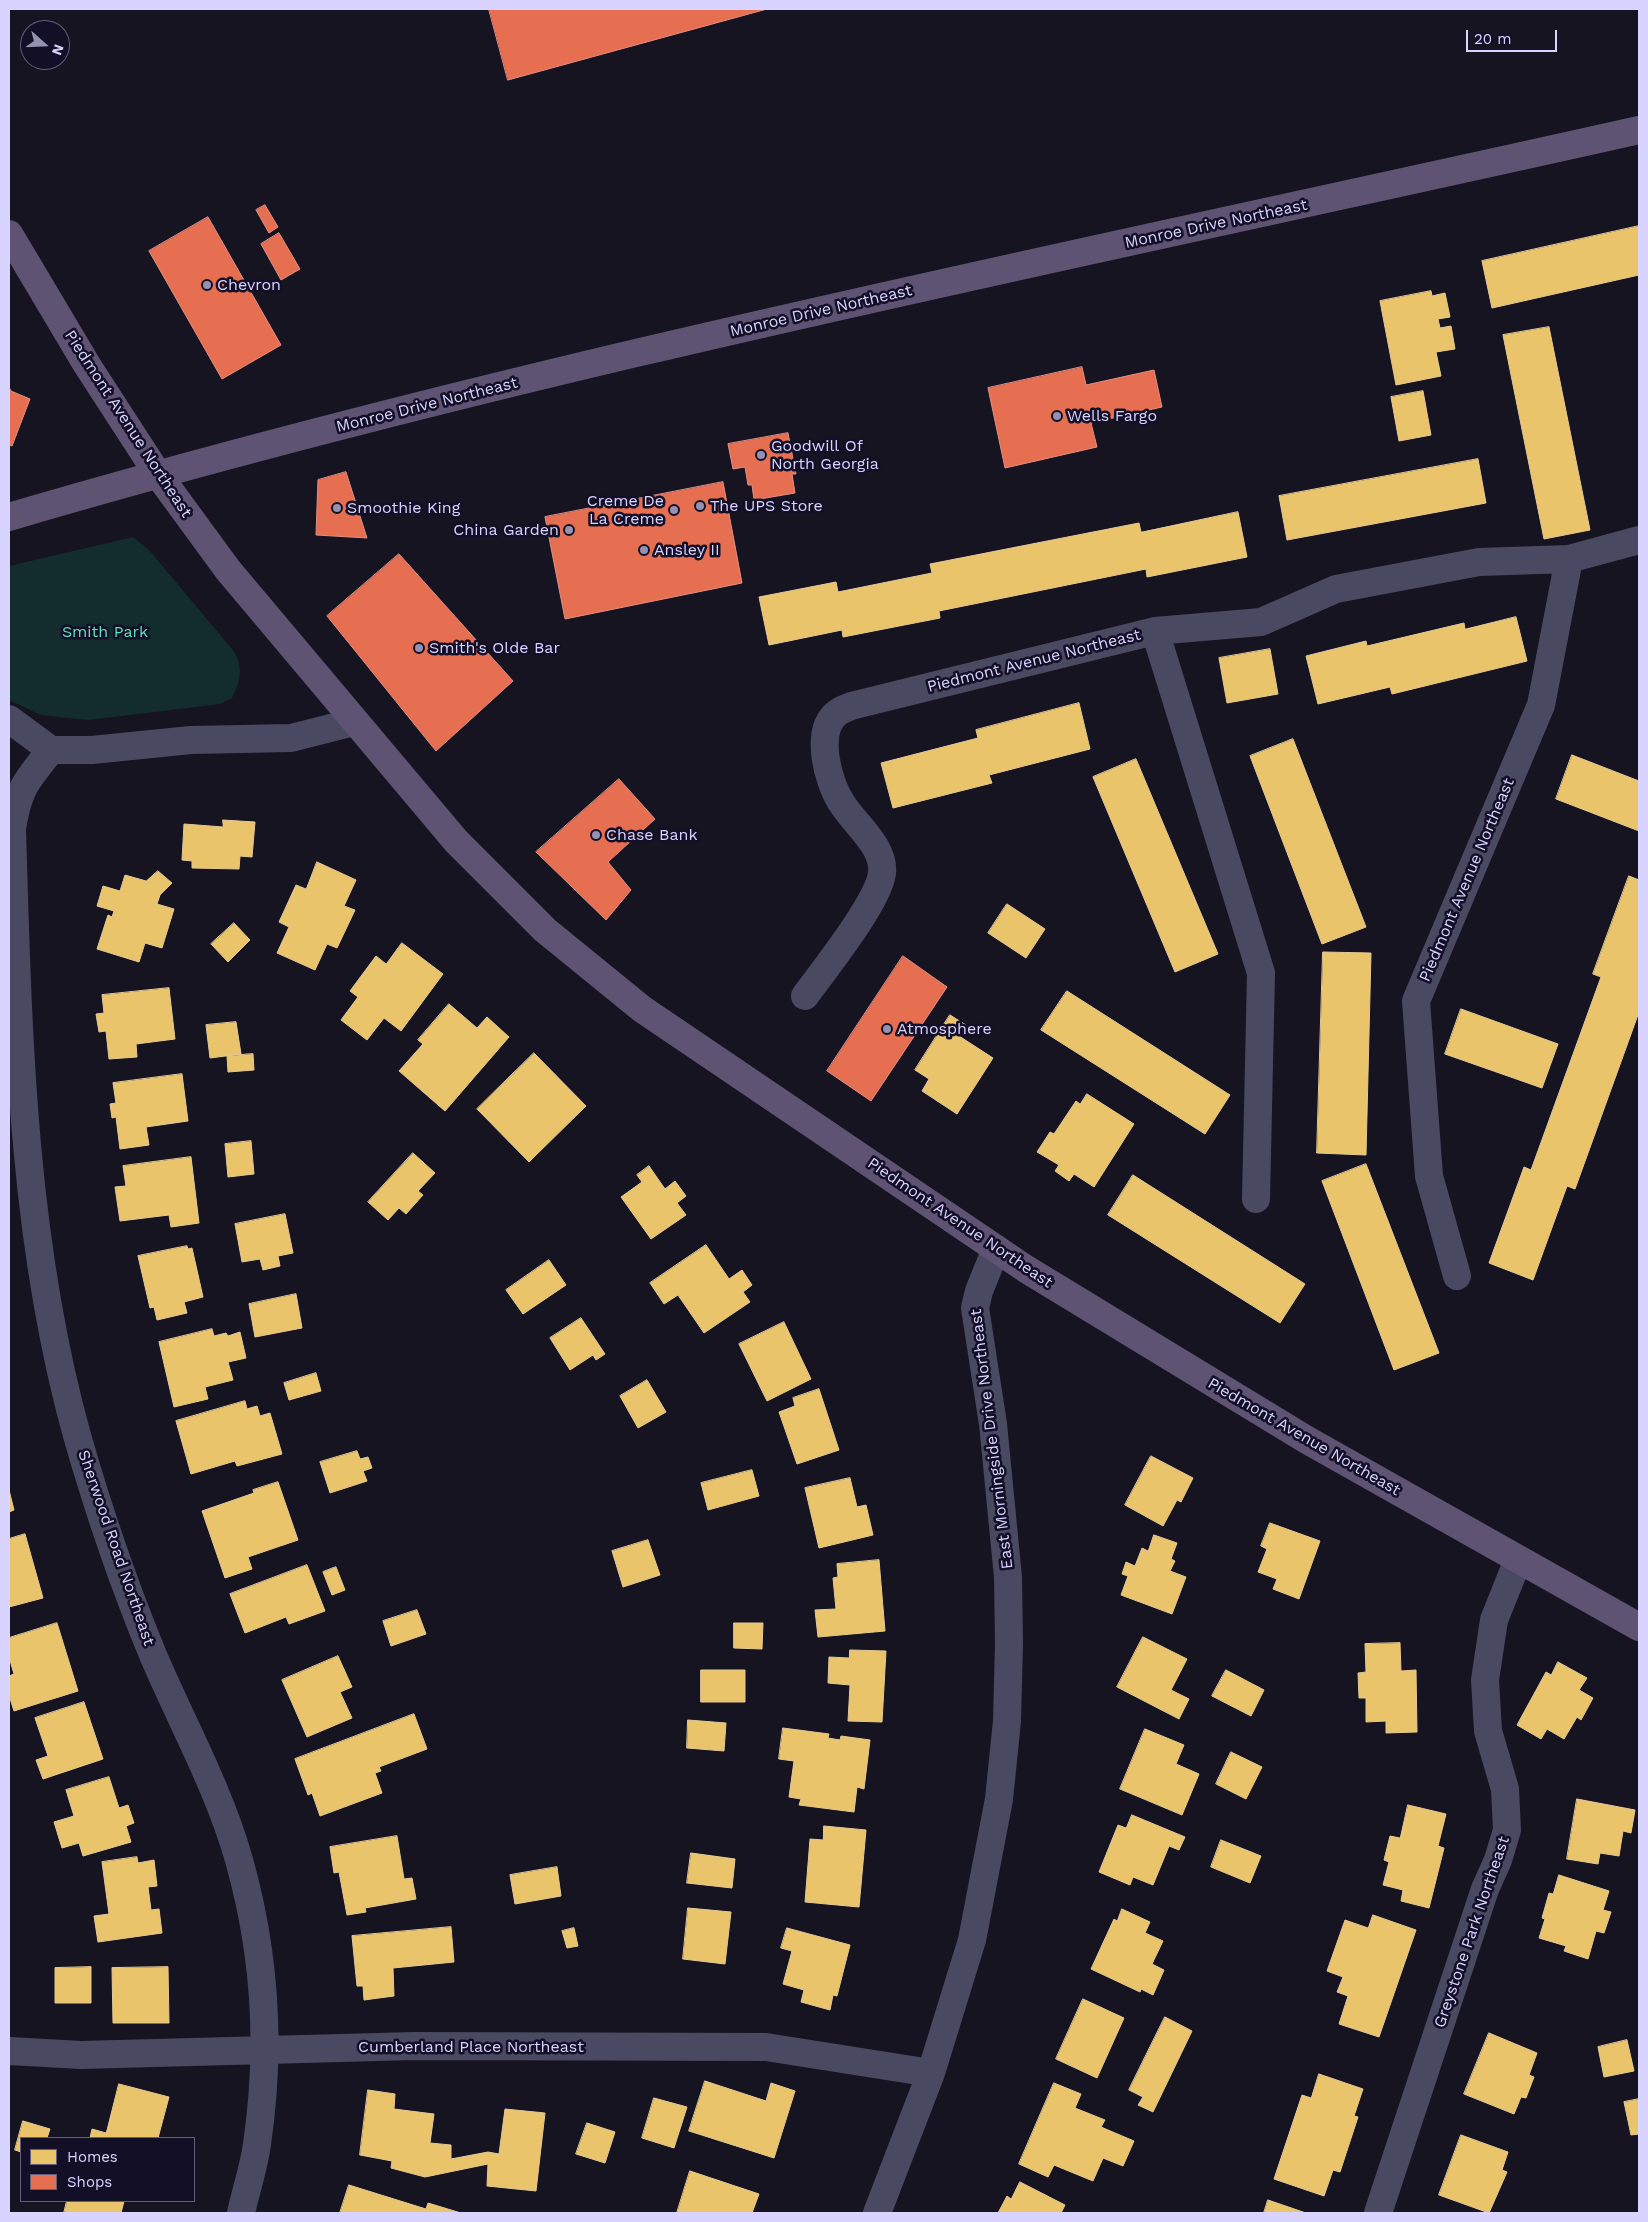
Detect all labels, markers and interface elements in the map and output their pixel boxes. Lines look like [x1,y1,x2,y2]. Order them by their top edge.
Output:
north arrow [20,20,70,70]
scale bar [1468,20,1559,52]
text: 20 m [1474,30,1512,48]
text: N [49,42,67,57]
street label: Monroe Drive Northeast [1123,195,1309,253]
place label: Chevron [217,275,281,295]
marker: Chevron [201,279,213,291]
street label: Monroe Drive Northeast [728,281,914,341]
street label: Piedmont Avenue Northeast [60,327,196,521]
street label: Monroe Drive Northeast [334,373,520,437]
place label: Wells Fargo [1067,406,1157,426]
marker: Wells Fargo [1051,410,1063,422]
place label: Goodwill Of North Georgia [771,436,879,474]
marker: Goodwill Of North Georgia [755,449,767,461]
place label: Creme De La Creme [587,491,664,529]
place label: The UPS Store [710,496,823,516]
place label: Smoothie King [347,498,460,518]
marker: The UPS Store [694,500,706,512]
marker: Smoothie King [331,502,343,514]
marker: Creme De La Creme [668,504,680,516]
place label: China Garden [453,520,559,540]
marker: China Garden [563,524,575,536]
place label: Ansley II [654,540,720,560]
marker: Ansley II [638,544,650,556]
park label: Smith Park [62,622,148,642]
street label: Piedmont Avenue Northeast [925,625,1143,697]
place label: Smith's Olde Bar [429,638,560,658]
marker: Smith's Olde Bar [413,642,425,654]
street label: Piedmont Avenue Northeast [1415,775,1519,985]
place label: Chase Bank [606,825,698,845]
marker: Chase Bank [590,829,602,841]
place label: Atmosphere [897,1019,992,1039]
marker: Atmosphere [881,1023,893,1035]
street label: Piedmont Avenue Northeast [864,1154,1056,1292]
street label: East Morningside Drive Northeast [967,1308,1017,1570]
street label: Piedmont Avenue Northeast [1204,1374,1404,1500]
street label: Sherwood Road Northeast [73,1448,159,1648]
street label: Greystone Park Northeast [1430,1834,1514,2030]
street label: Cumberland Place Northeast [358,2037,584,2057]
legend [20,2137,195,2202]
text: Homes [67,2148,118,2166]
text: Shops [67,2173,112,2191]

